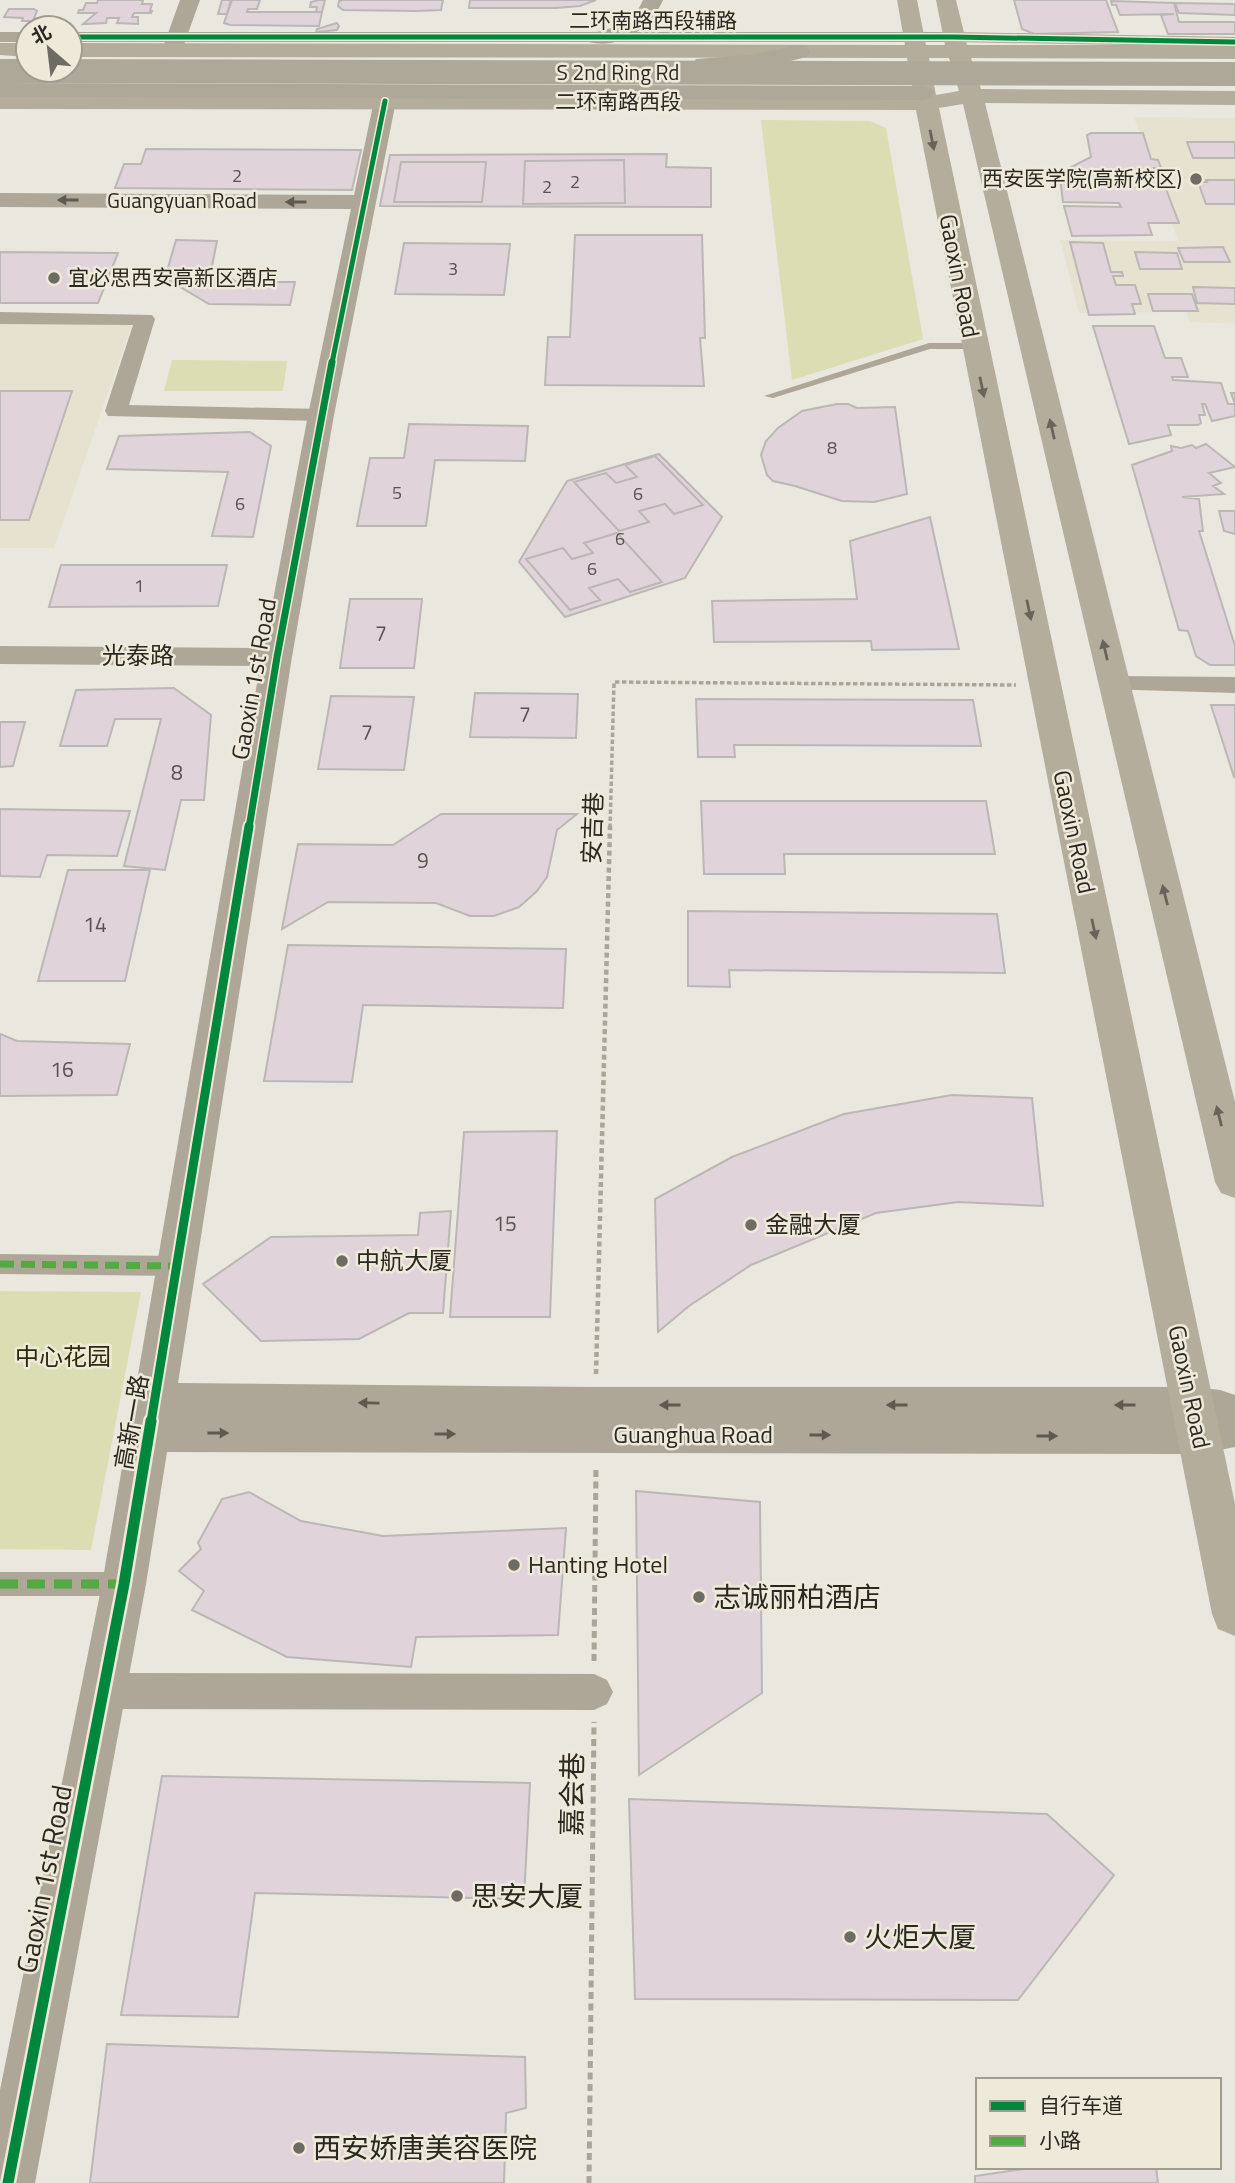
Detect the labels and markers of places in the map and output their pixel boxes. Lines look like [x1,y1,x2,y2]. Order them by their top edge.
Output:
place label: 西安医学院(高新校区) [982,162,1182,194]
marker: 西安医学院(高新校区) [1188,171,1204,187]
place label: 宜必思西安高新区酒店 [68,261,278,293]
marker: 宜必思西安高新区酒店 [46,270,62,286]
place label: 金融大厦 [765,1206,861,1242]
marker: 金融大厦 [743,1217,759,1233]
place label: 中航大厦 [356,1242,452,1278]
marker: 中航大厦 [334,1253,350,1269]
place label: Hanting Hotel [528,1546,668,1582]
marker: Hanting Hotel [506,1557,522,1573]
place label: 志诚丽柏酒店 [713,1575,881,1618]
marker: 志诚丽柏酒店 [691,1589,707,1605]
place label: 思安大厦 [471,1874,583,1917]
marker: 思安大厦 [449,1888,465,1904]
place label: 火炬大厦 [864,1915,976,1958]
marker: 火炬大厦 [842,1929,858,1945]
place label: 西安娇唐美容医院 [313,2126,537,2169]
marker: 西安娇唐美容医院 [291,2140,307,2156]

